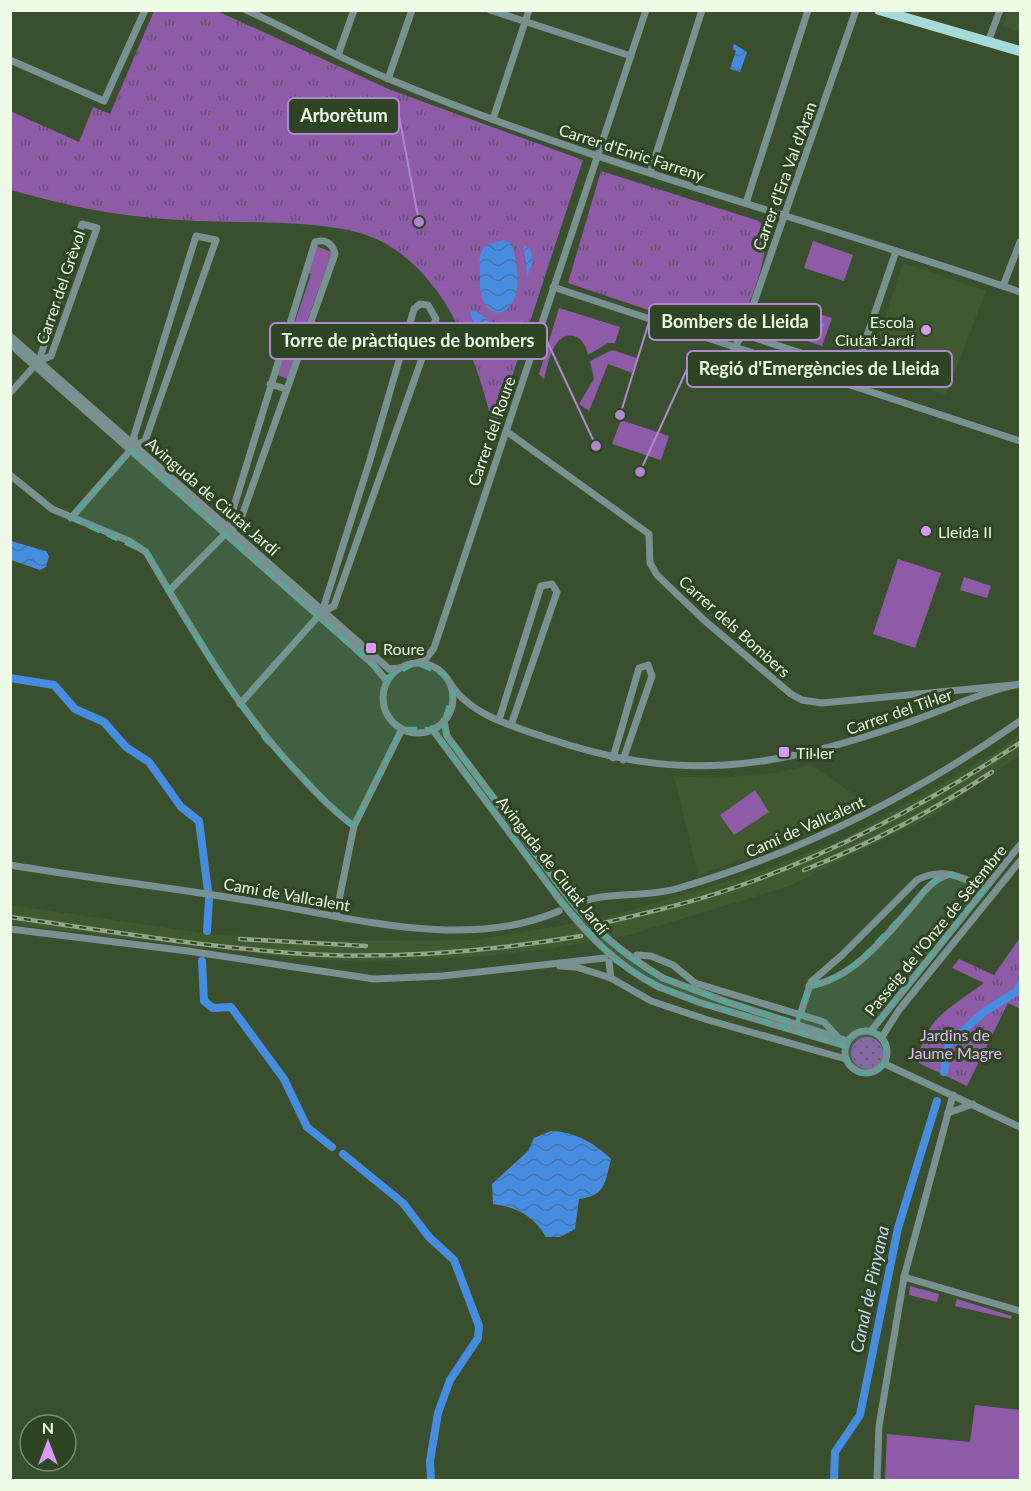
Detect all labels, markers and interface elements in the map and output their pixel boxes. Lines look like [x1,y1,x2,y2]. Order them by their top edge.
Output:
callout: Arborètum [288,98,399,134]
street label: Carrer d'Era Val d'Aran [748,99,820,253]
text: Arborètum [299,104,388,126]
street label: Carrer d'Enric Farreny [557,119,708,185]
street label: Carrer del Grèvol [32,227,88,347]
callout: Bombers de Lleida [649,304,821,340]
text: Bombers de Lleida [661,310,809,332]
place label: Escola Ciutat Jardí [835,312,915,349]
callout: Torre de pràctiques de bombers [270,323,547,359]
marker: Escola Ciutat Jardí [919,323,933,337]
text: Torre de pràctiques de bombers [281,329,535,351]
callout: Regió d'Emergències de Lleida [687,351,952,387]
text: Regió d'Emergències de Lleida [699,357,939,379]
street label: Carrer del Roure [463,374,519,488]
street label: Avinguda de Ciutat Jardí [143,433,284,560]
place label: Lleida II [938,522,992,541]
marker: Lleida II [919,524,933,538]
street label: Carrer dels Bombers [676,571,794,681]
place label: Roure [383,639,424,658]
marker: Roure [364,641,378,655]
street label: Carrer del Til·ler [843,684,955,738]
place label: Til·ler [796,743,834,762]
marker: Til·ler [777,745,791,759]
street label: Camí de Vallcalent [743,791,868,861]
street label: Avinguda de Ciutat Jardí [493,792,614,939]
street label: Passeig de l'Onze de Setembre [860,841,1010,1019]
street label: Camí de Vallcalent [222,874,352,915]
park label: Jardins de Jaume Magre [908,1025,1002,1062]
water label: Canal de Pinyana [845,1223,893,1355]
north arrow [18,1413,78,1473]
text: N [42,1418,54,1437]

